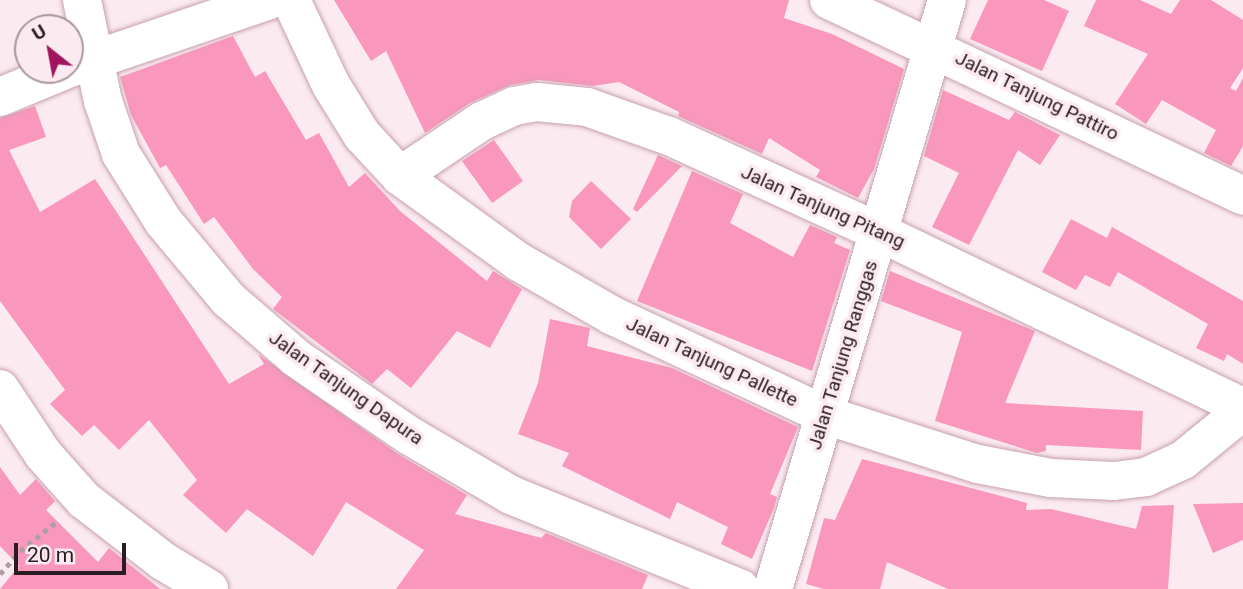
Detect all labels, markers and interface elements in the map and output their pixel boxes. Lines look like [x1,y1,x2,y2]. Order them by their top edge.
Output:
north arrow [14,14,84,84]
text: U [28,19,50,45]
street label: Jalan Tanjung Pattiro [951,46,1123,146]
street label: Jalan Tanjung Pitang [737,161,909,253]
street label: Jalan Tanjung Ranggas [803,257,883,453]
street label: Jalan Tanjung Pallette [622,312,802,412]
street label: Jalan Tanjung Dapura [264,326,428,450]
scale bar [18,530,130,574]
text: 20 m [27,543,74,567]

